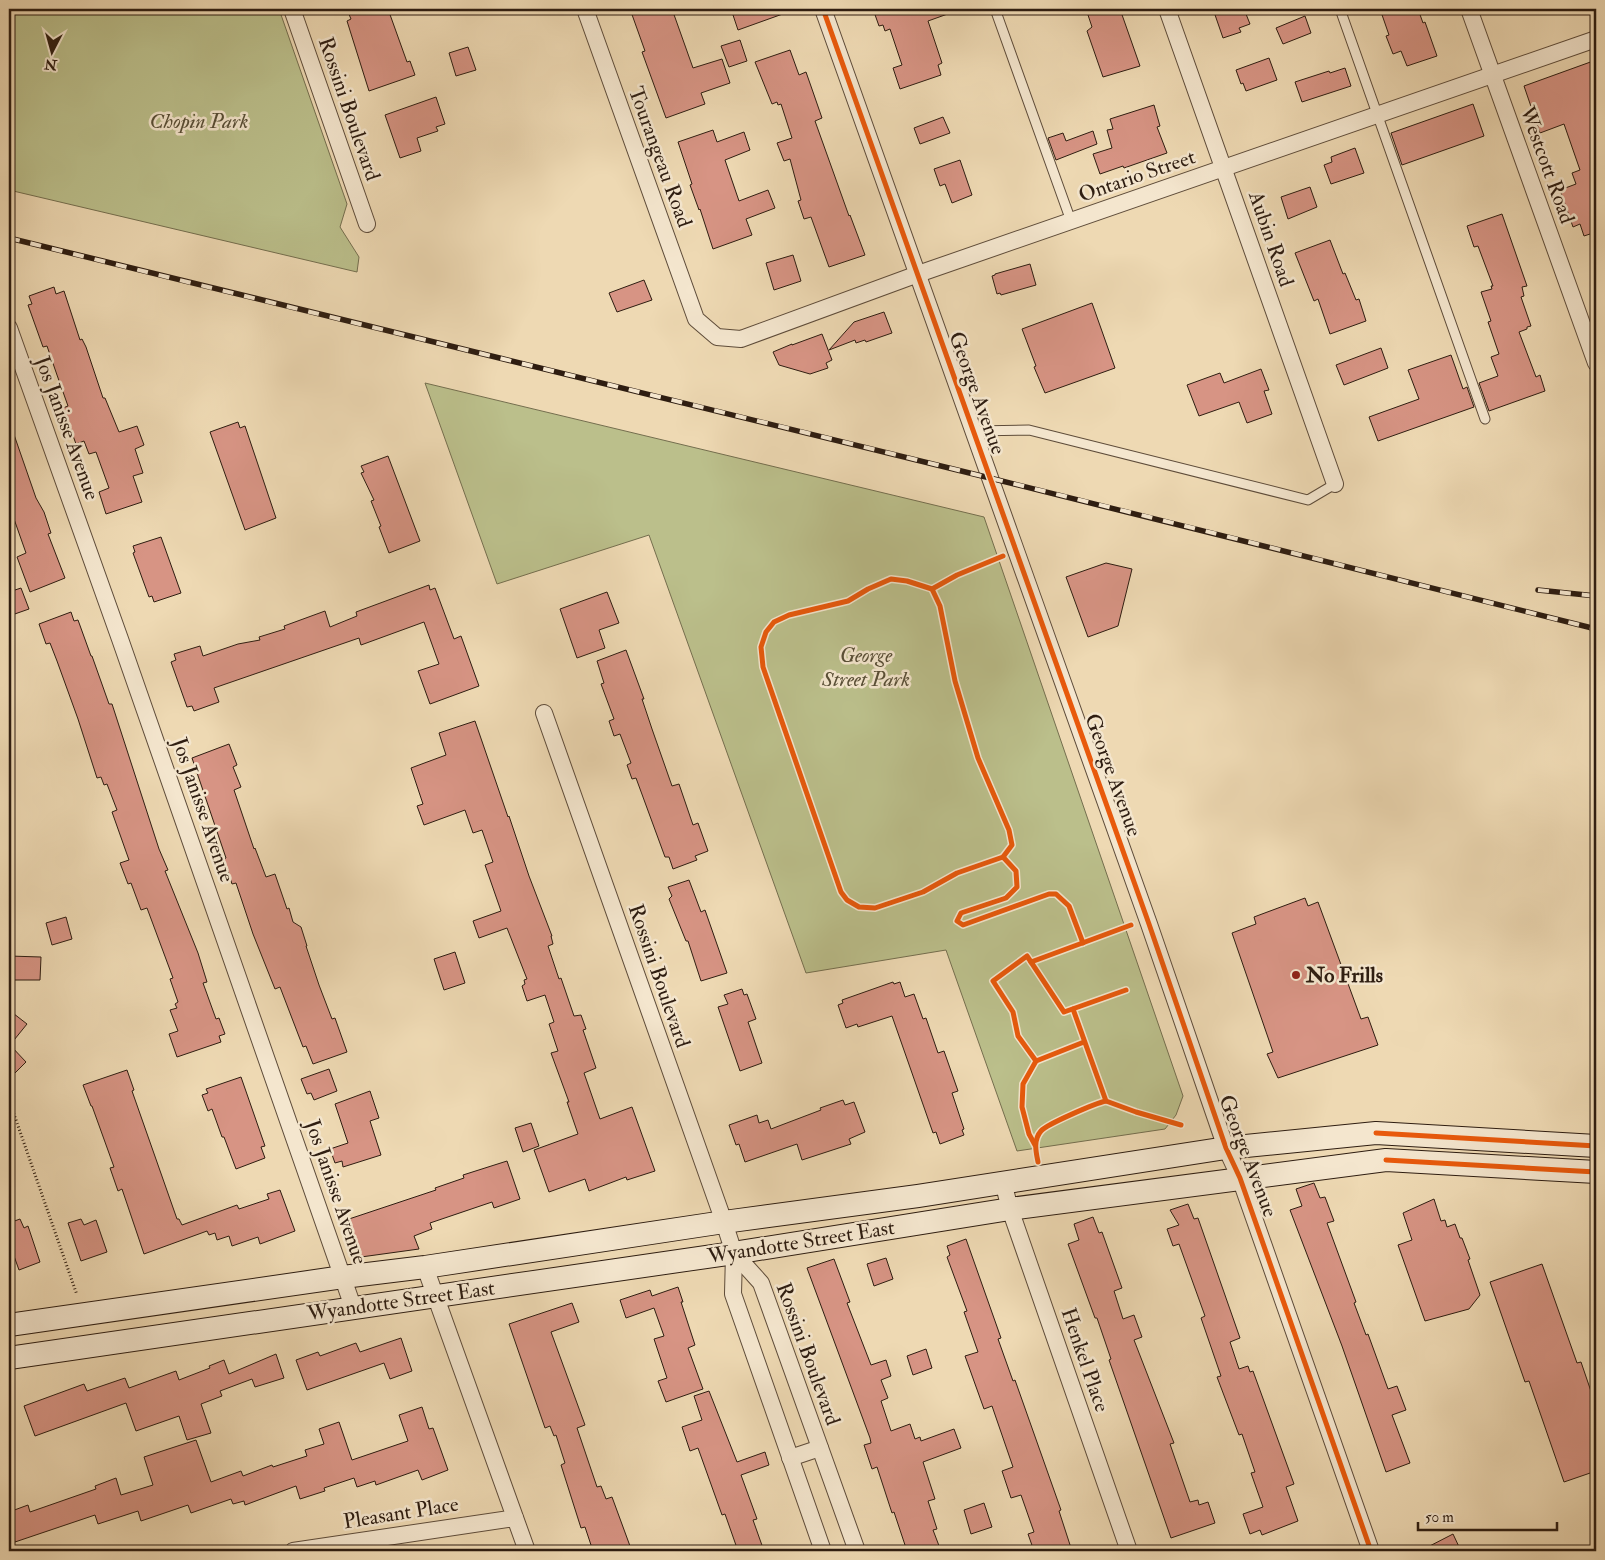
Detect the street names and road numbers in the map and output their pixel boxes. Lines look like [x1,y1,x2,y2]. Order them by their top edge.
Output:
street label: Rossini Boulevard [312,34,386,185]
street label: Tourangeau Road [622,83,698,232]
street label: Westcott Road [1513,102,1581,228]
street label: Ontario Street [1075,143,1199,209]
street label: Aubin Road [1242,187,1300,291]
street label: George Avenue [942,328,1012,458]
street label: Jos Janisse Avenue [28,351,106,504]
street label: George Avenue [1078,710,1148,840]
street label: Jos Janisse Avenue [165,733,240,886]
street label: Rossini Boulevard [622,901,696,1052]
street label: George Avenue [1212,1091,1284,1221]
street label: Jos Janisse Avenue [298,1115,373,1268]
street label: Wyandotte Street East [705,1214,897,1270]
street label: Wyandotte Street East [305,1274,497,1328]
street label: Rossini Boulevard [770,1279,847,1430]
street label: Henkel Place [1055,1304,1115,1416]
street label: Pleasant Place [341,1491,461,1535]

